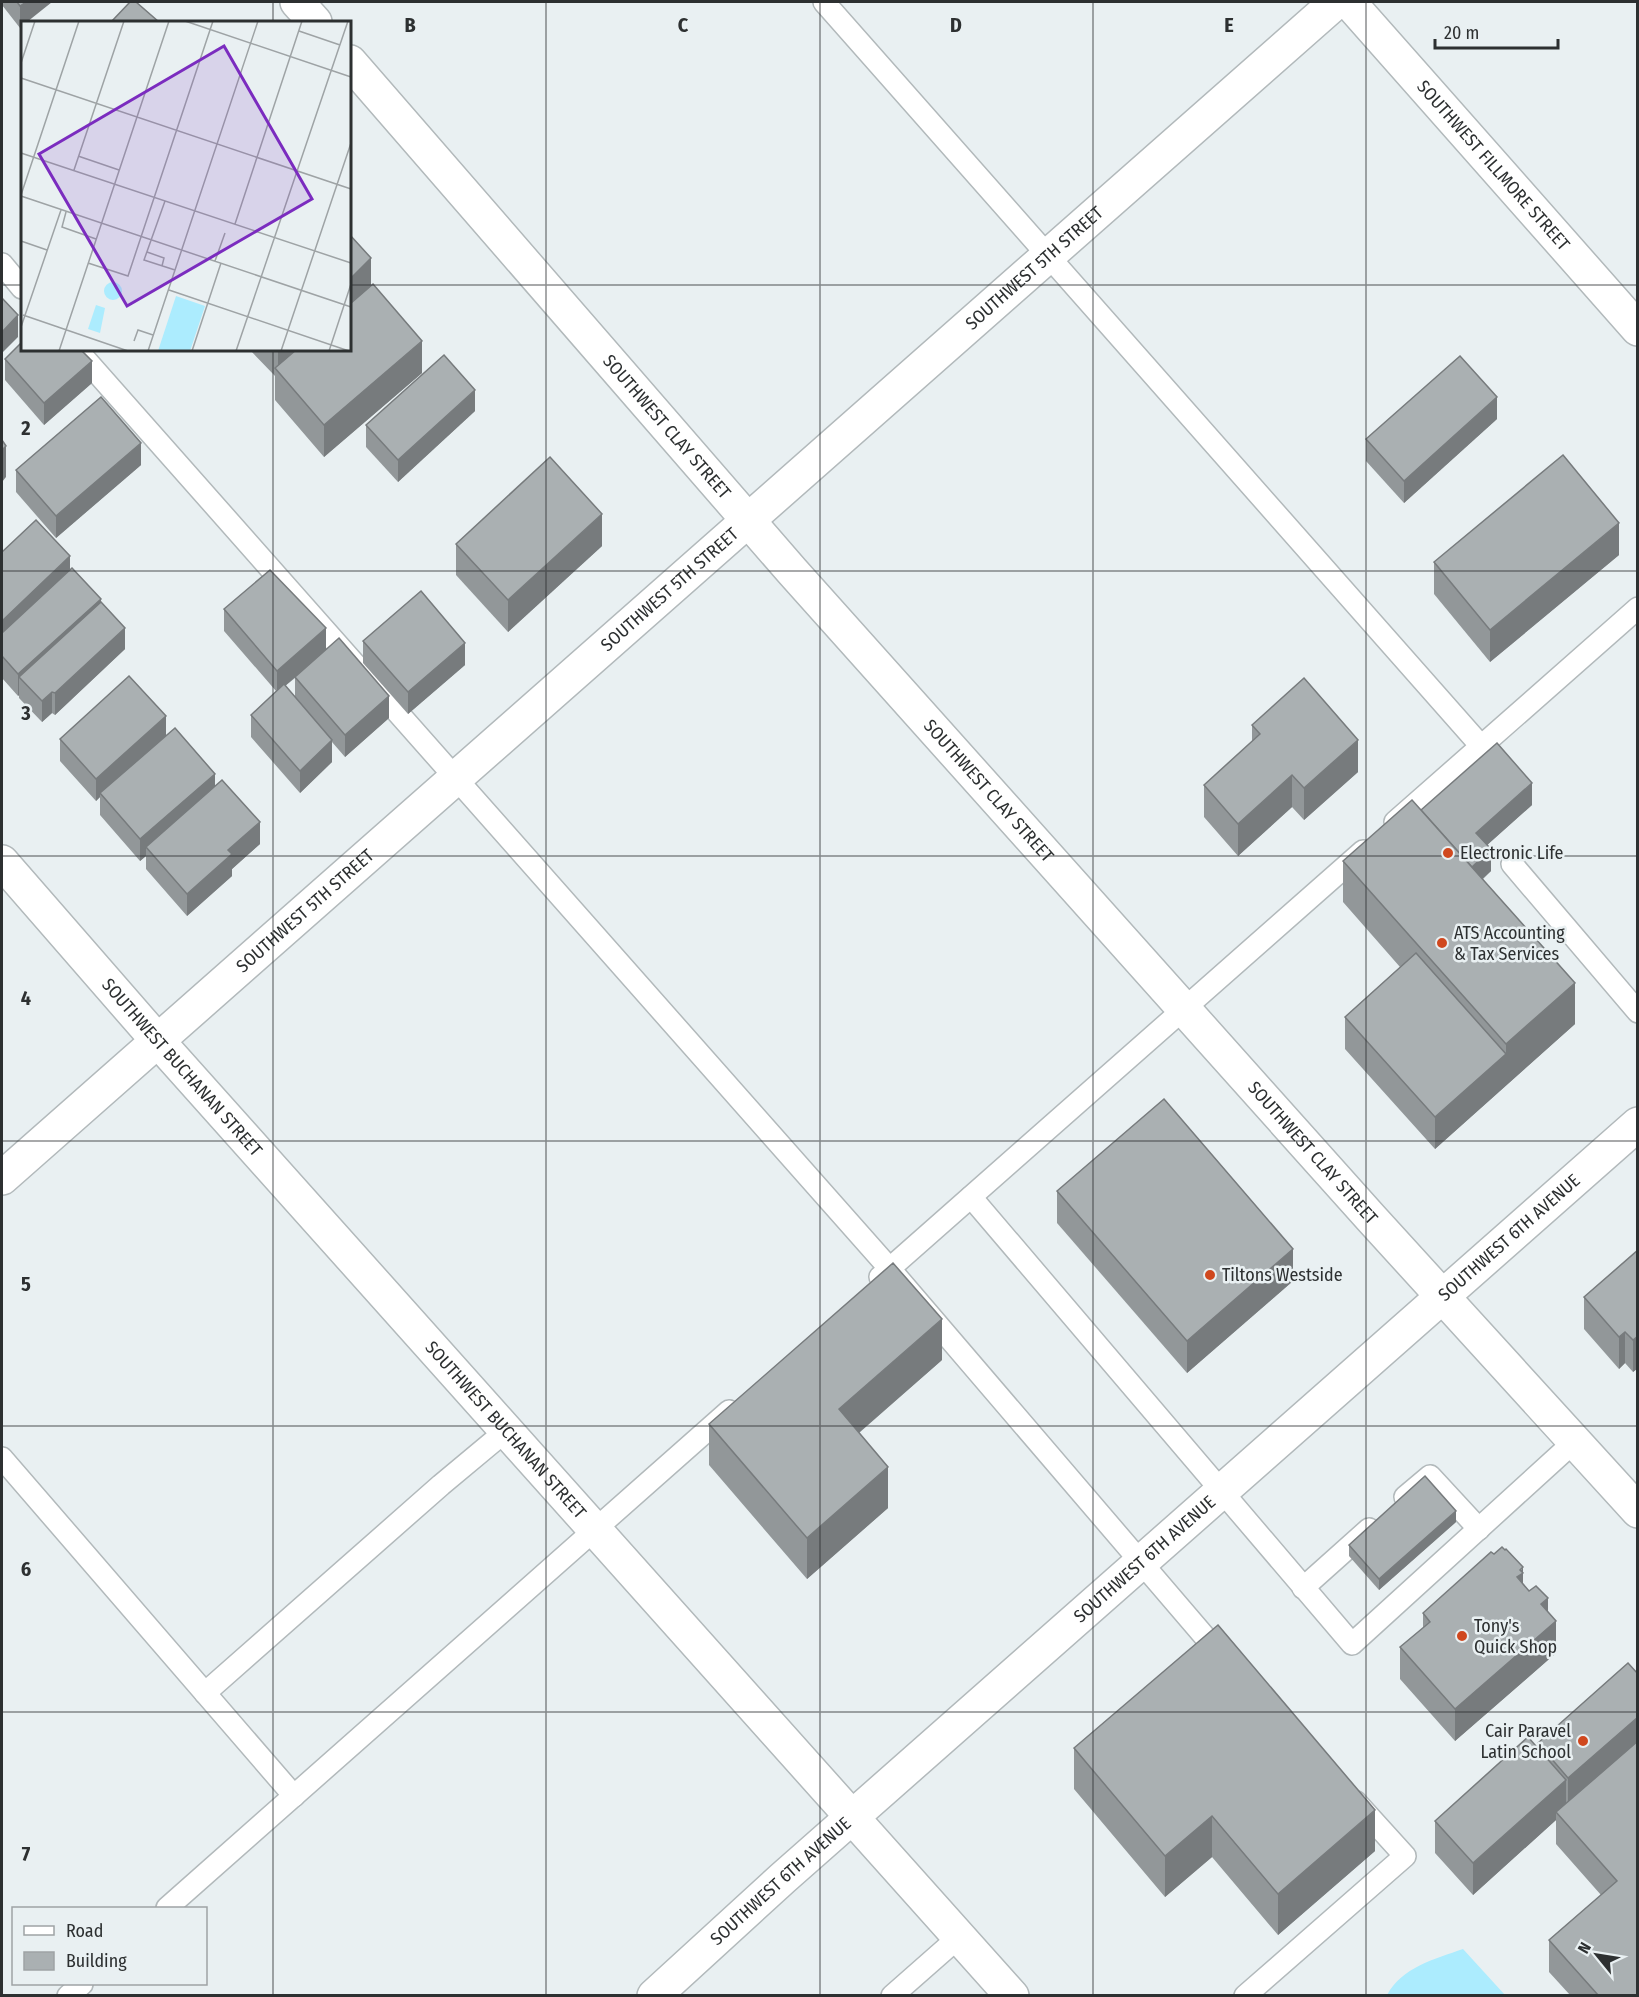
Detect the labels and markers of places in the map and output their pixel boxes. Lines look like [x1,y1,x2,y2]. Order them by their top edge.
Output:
place label: Electronic Life [1460,842,1563,864]
marker: Electronic Life [1441,846,1455,860]
place label: ATS Accounting & Tax Services [1454,922,1565,965]
marker: ATS Accounting & Tax Services [1435,936,1449,950]
place label: Tiltons Westside [1222,1264,1343,1286]
marker: Tiltons Westside [1203,1268,1217,1282]
place label: Tony's Quick Shop [1474,1615,1557,1658]
marker: Tony's Quick Shop [1455,1629,1469,1643]
place label: Cair Paravel Latin School [1480,1720,1571,1763]
marker: Cair Paravel Latin School [1576,1734,1590,1748]

